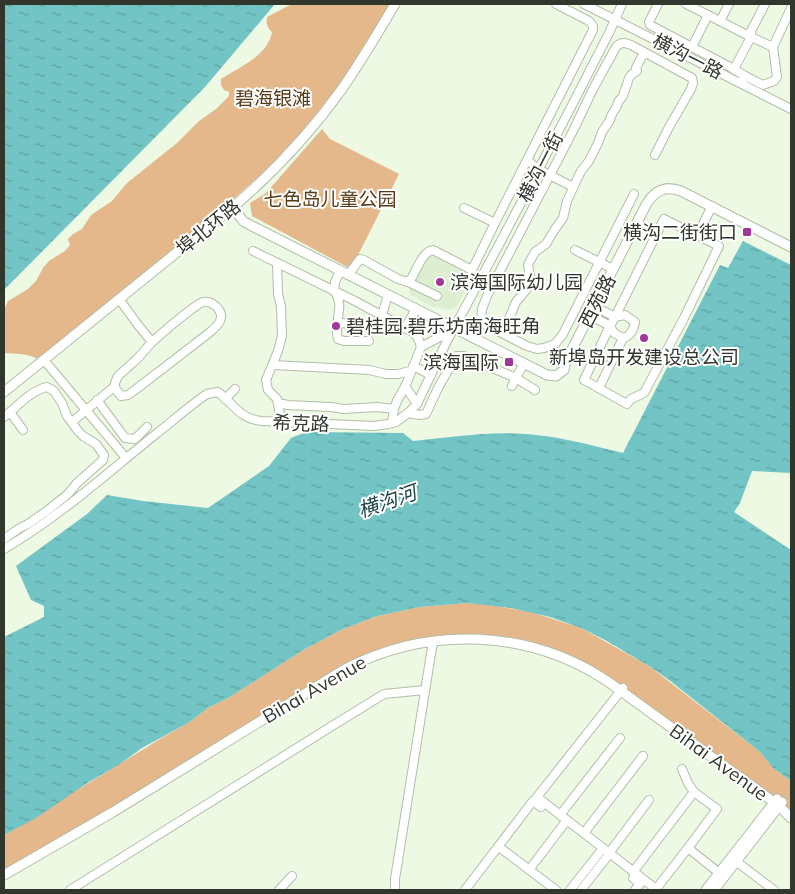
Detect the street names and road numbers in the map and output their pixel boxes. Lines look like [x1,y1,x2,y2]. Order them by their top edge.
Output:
street label: 横沟一路 [649,28,727,84]
street label: 横沟一街 [512,128,568,206]
street label: 埠北环路 [171,194,245,260]
street label: 西苑路 [573,270,621,332]
street label: 希克路 [272,410,330,436]
street label: Bihai Avenue [258,650,370,728]
street label: Bihai Avenue [665,718,773,806]

